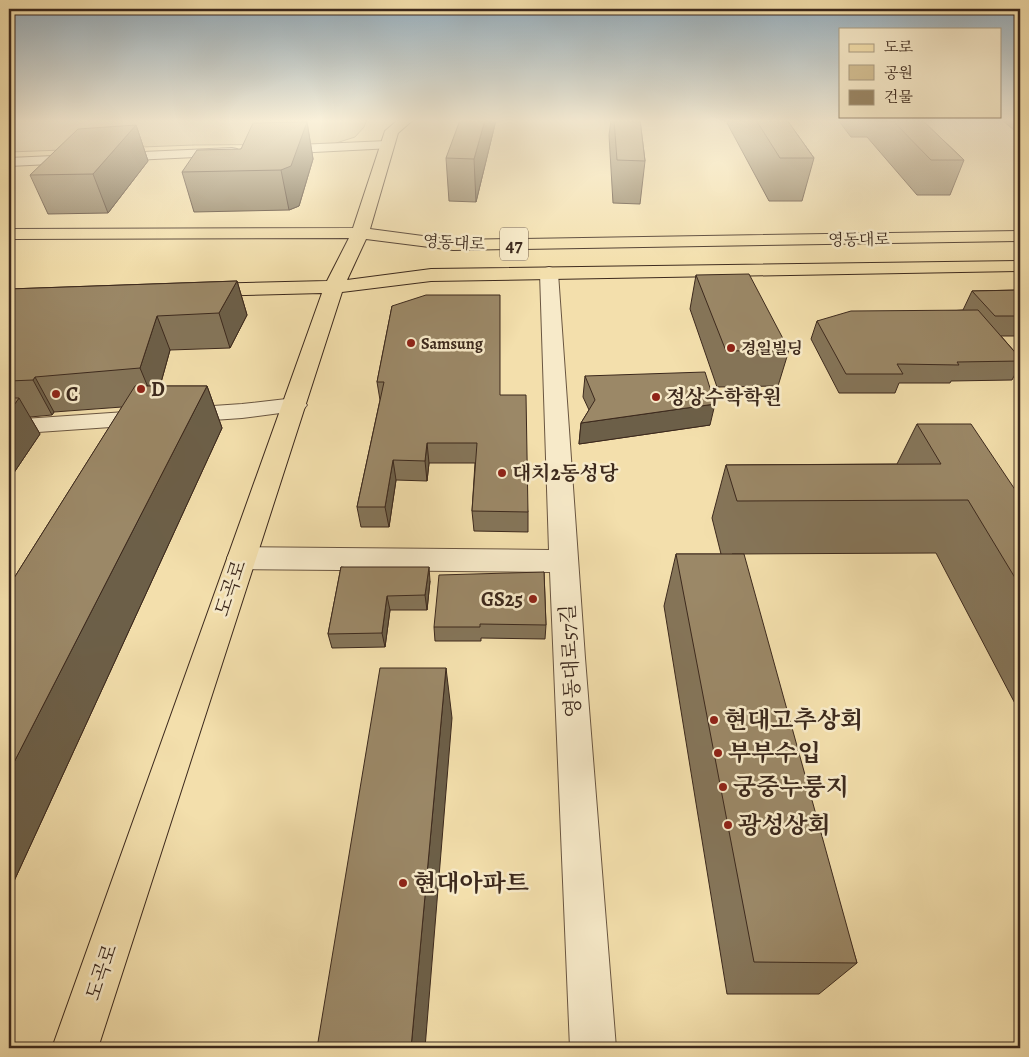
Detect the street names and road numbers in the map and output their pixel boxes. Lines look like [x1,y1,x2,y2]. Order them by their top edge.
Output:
road number: 47 [500,228,528,260]
street label: 영동대로 [828,228,891,252]
street label: 영동대로 [423,230,486,256]
street label: 도곡로 [208,556,253,620]
street label: 영동대로57길 [554,604,587,718]
street label: 도곡로 [79,940,124,1004]

